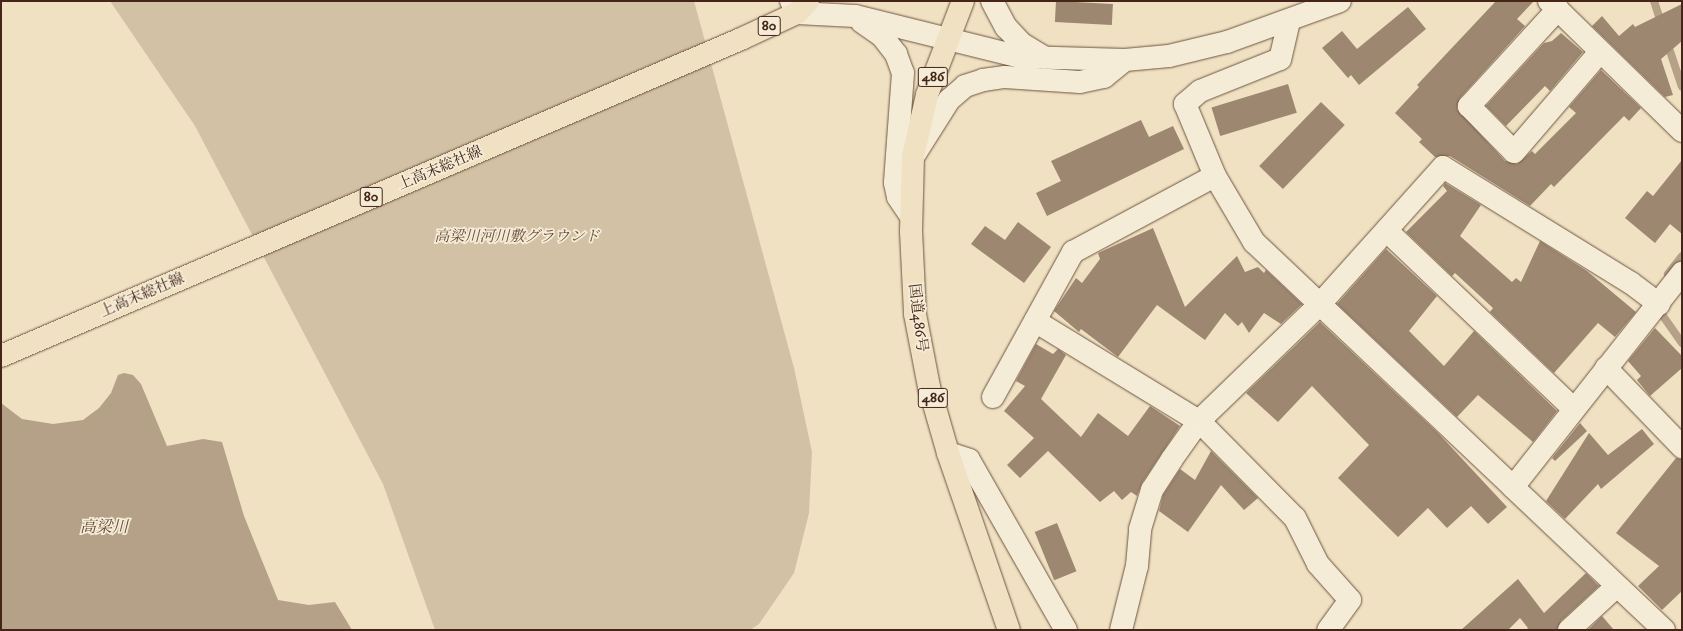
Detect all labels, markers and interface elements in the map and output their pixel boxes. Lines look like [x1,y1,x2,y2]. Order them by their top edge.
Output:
road number: 80 [757,14,781,38]
road number: 486 [917,65,949,89]
street label: 上高末総社線 [395,142,485,194]
road number: 80 [359,185,383,209]
park label: 高梁川河川敷グラウンド [435,228,599,246]
street label: 上高末総社線 [97,269,187,321]
street label: 国道486号 [905,283,931,353]
road number: 486 [917,386,949,410]
water label: 高梁川 [80,517,128,537]

